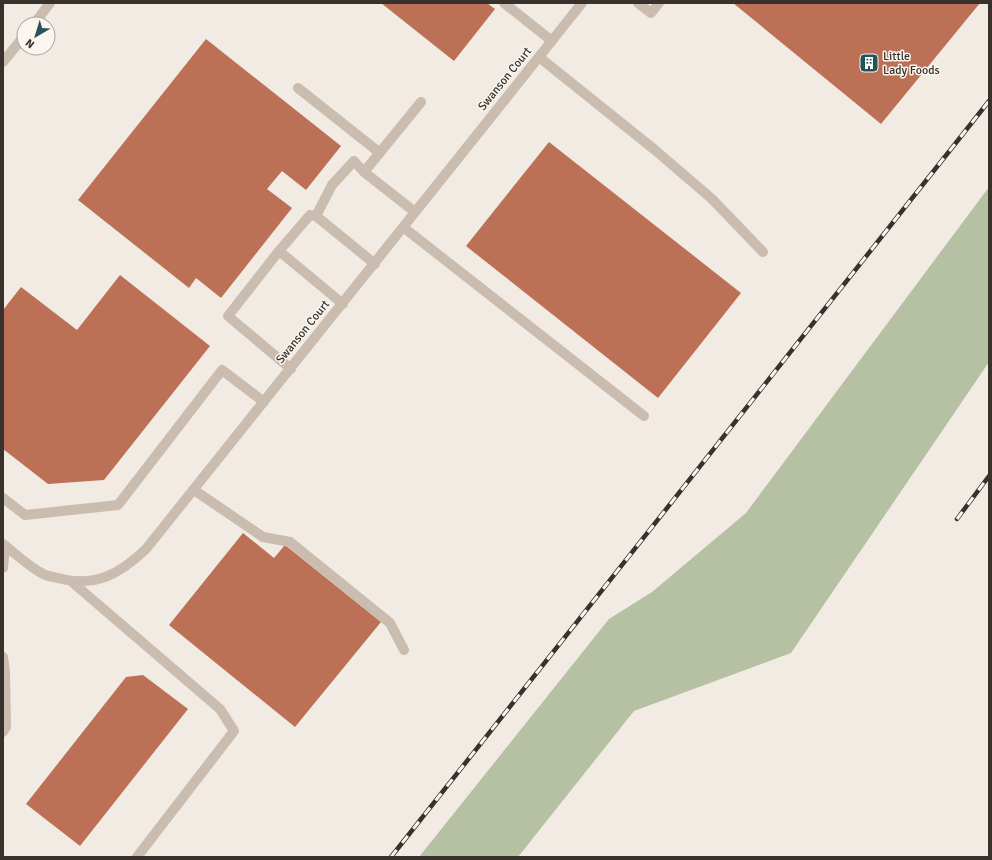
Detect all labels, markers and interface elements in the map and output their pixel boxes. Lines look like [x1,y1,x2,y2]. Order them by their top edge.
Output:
north arrow [16,16,56,56]
text: N [23,36,37,51]
street label: Swanson Court [475,44,535,114]
place label: Little Lady Foods [883,49,940,78]
building icon: Little Lady Foods [858,52,880,74]
street label: Swanson Court [273,297,333,367]

